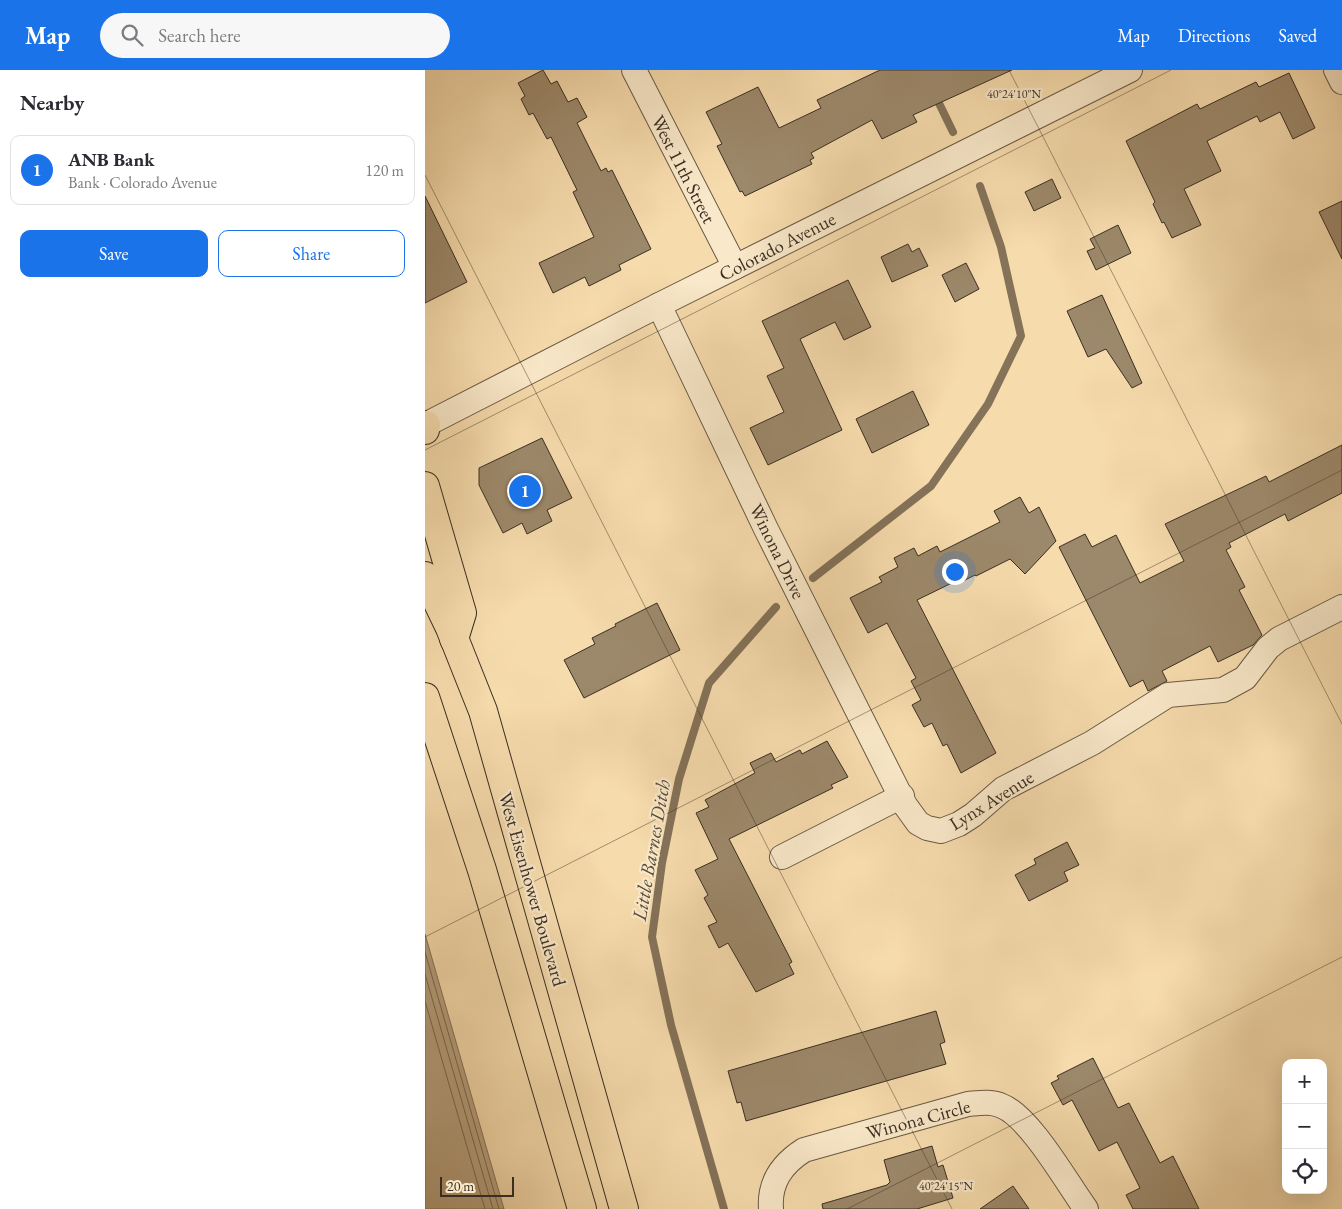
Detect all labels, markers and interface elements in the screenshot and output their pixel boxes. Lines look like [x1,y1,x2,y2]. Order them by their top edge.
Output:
search box [100,13,450,58]
text: Map [25,20,70,51]
icon: search [118,21,146,49]
text: Search here [158,23,241,48]
text: Map [1118,24,1150,47]
text: Directions [1178,24,1250,47]
text: Saved [1278,24,1317,47]
text: 40°24'10"N [987,86,1041,102]
text: Nearby [20,89,84,116]
street label: West 11th Street [646,111,722,228]
text: ANB Bank [68,147,155,172]
text: 1 [33,160,41,181]
text: 120 m [365,160,404,181]
text: Bank · Colorado Avenue [68,172,217,193]
street label: Colorado Avenue [715,206,840,287]
button: Save [20,230,208,277]
button: Share [218,230,405,277]
pin: 1 [509,472,541,510]
street label: Winona Drive [744,499,811,603]
your location [942,559,968,585]
street label: Lynx Avenue [944,765,1038,836]
water label: Little Barnes Ditch [626,777,676,924]
street label: West Eisenhower Boulevard [493,789,572,990]
map controls [1282,1059,1327,1194]
button: + [1282,1059,1327,1104]
street label: Winona Circle [863,1094,973,1145]
button: − [1282,1104,1327,1149]
button: locate [1282,1149,1327,1194]
scale bar [440,1174,514,1197]
text: 20 m [447,1177,474,1195]
text: 40°24'15"N [919,1178,973,1194]

